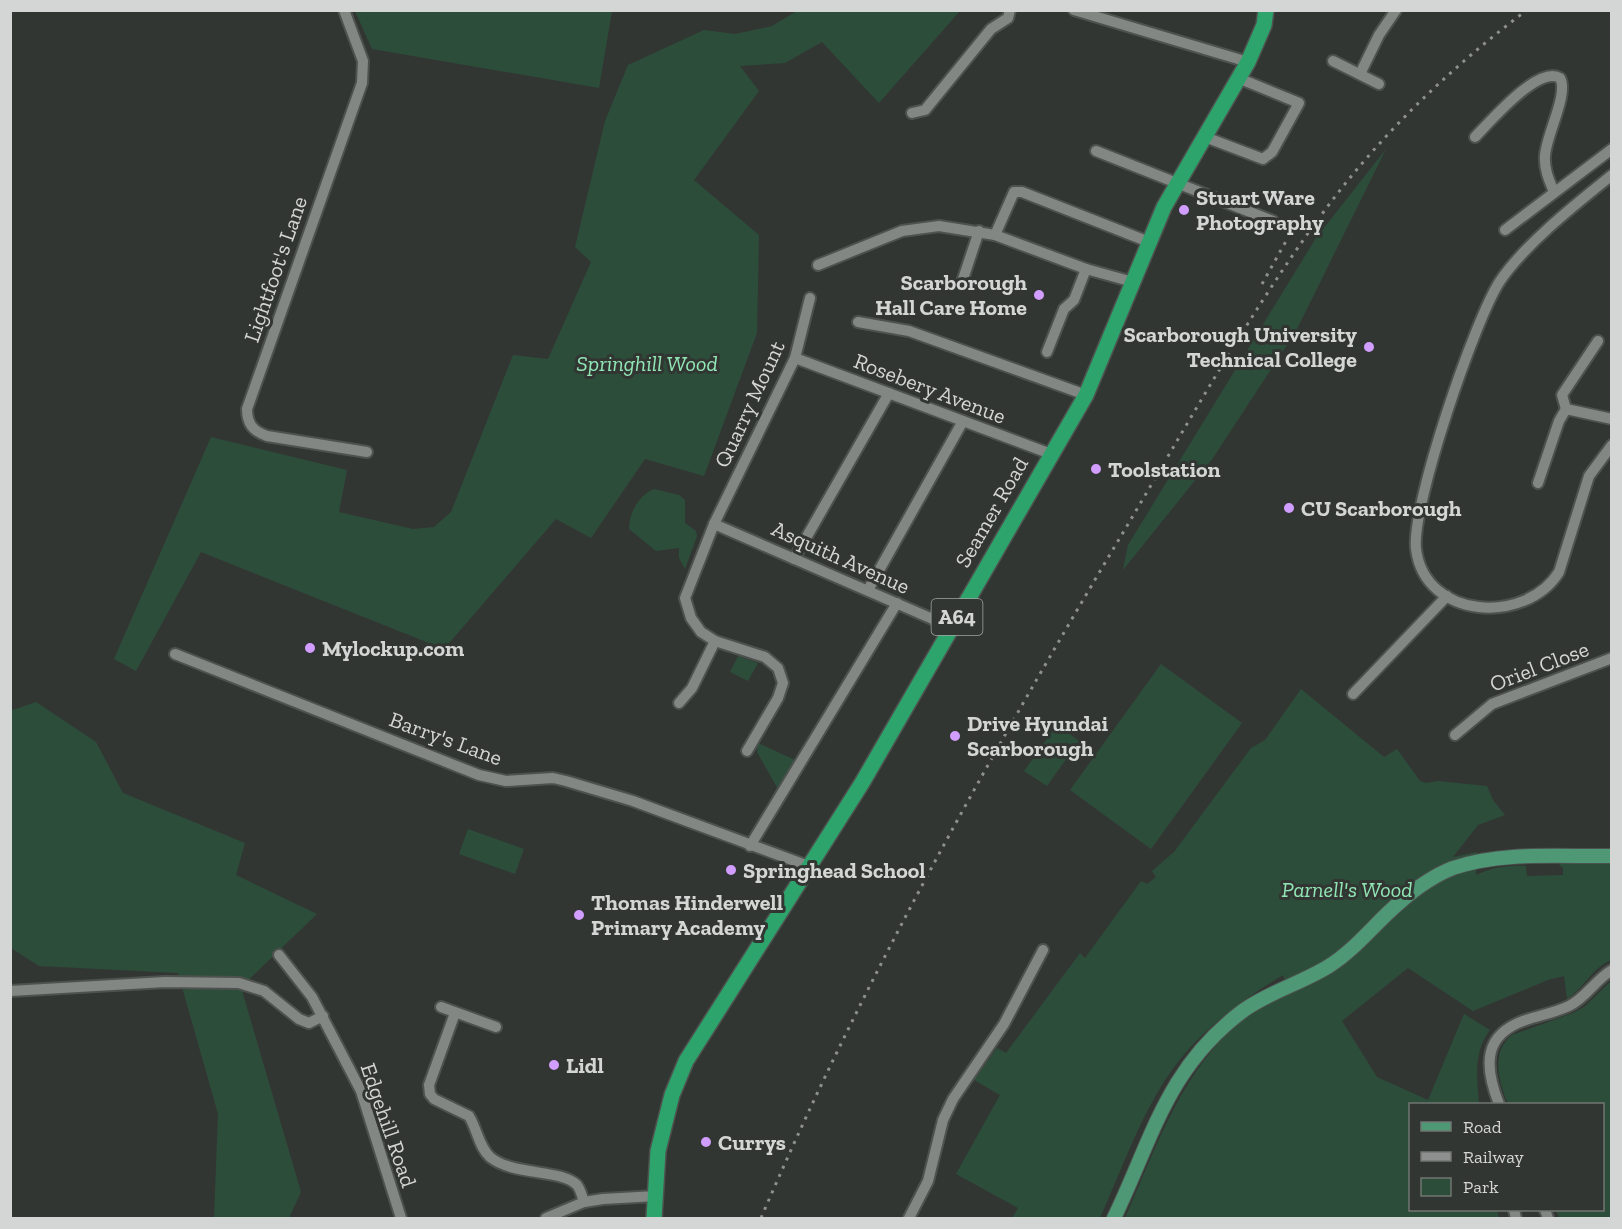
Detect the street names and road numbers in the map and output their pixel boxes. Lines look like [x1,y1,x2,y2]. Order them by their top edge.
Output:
street label: Lightfoot's Lane [238,193,313,346]
street label: Quarry Mount [708,336,791,472]
street label: Rosebery Avenue [850,347,1010,430]
street label: Seamer Road [949,452,1034,572]
street label: Asquith Avenue [768,515,914,600]
road number: A64 [932,599,982,635]
street label: Oriel Close [1486,635,1593,698]
street label: Barry's Lane [386,706,506,771]
street label: Edgehill Road [355,1059,422,1191]

